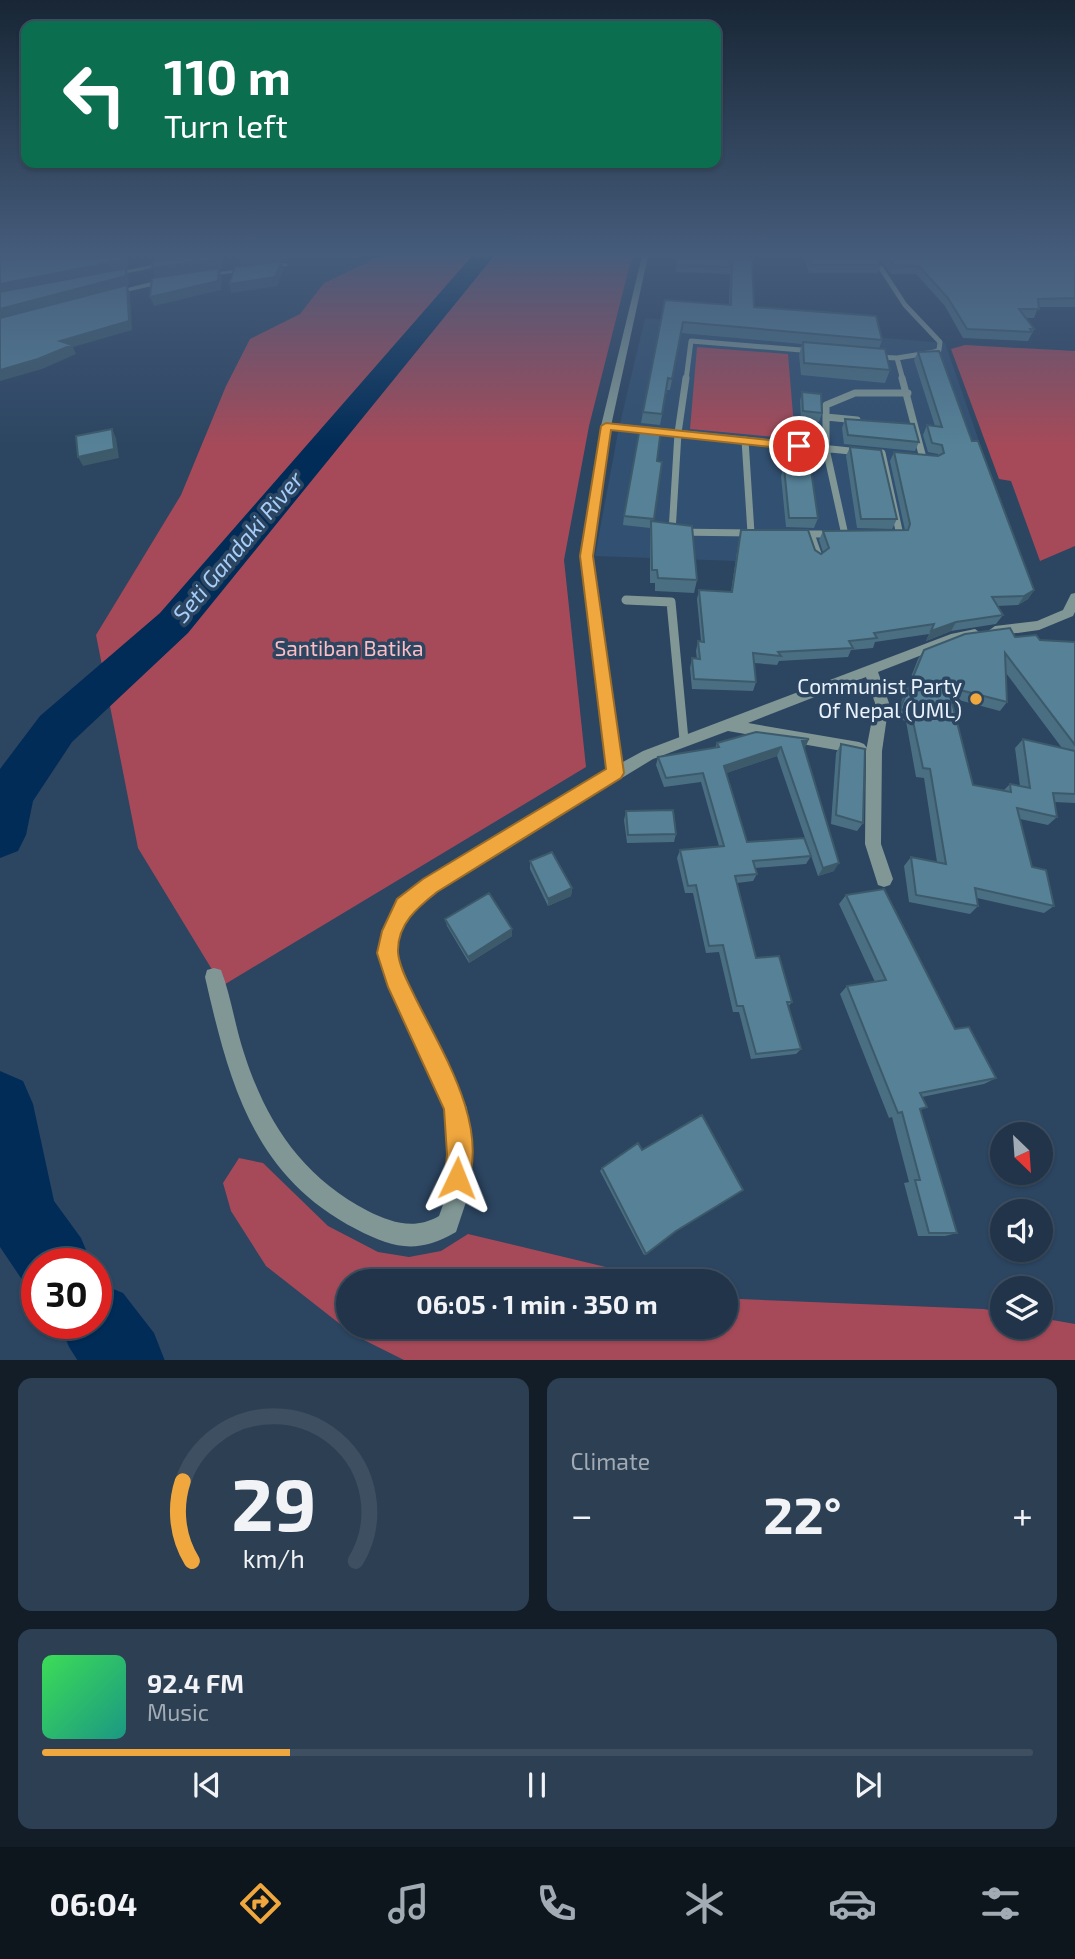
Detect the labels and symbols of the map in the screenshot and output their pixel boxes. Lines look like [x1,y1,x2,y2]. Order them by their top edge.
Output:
pin [769,416,829,476]
water label: Seti Gandaki River [166,465,309,627]
park label: Santiban Batika [274,635,424,660]
place label: Communist Party Of Nepal (UML) [797,673,962,722]
marker: Communist Party Of Nepal (UML) [968,691,984,707]
north arrow [990,1122,1054,1185]
position arrow [420,1141,494,1215]
speed limit sign: 30 [21,1248,112,1339]

